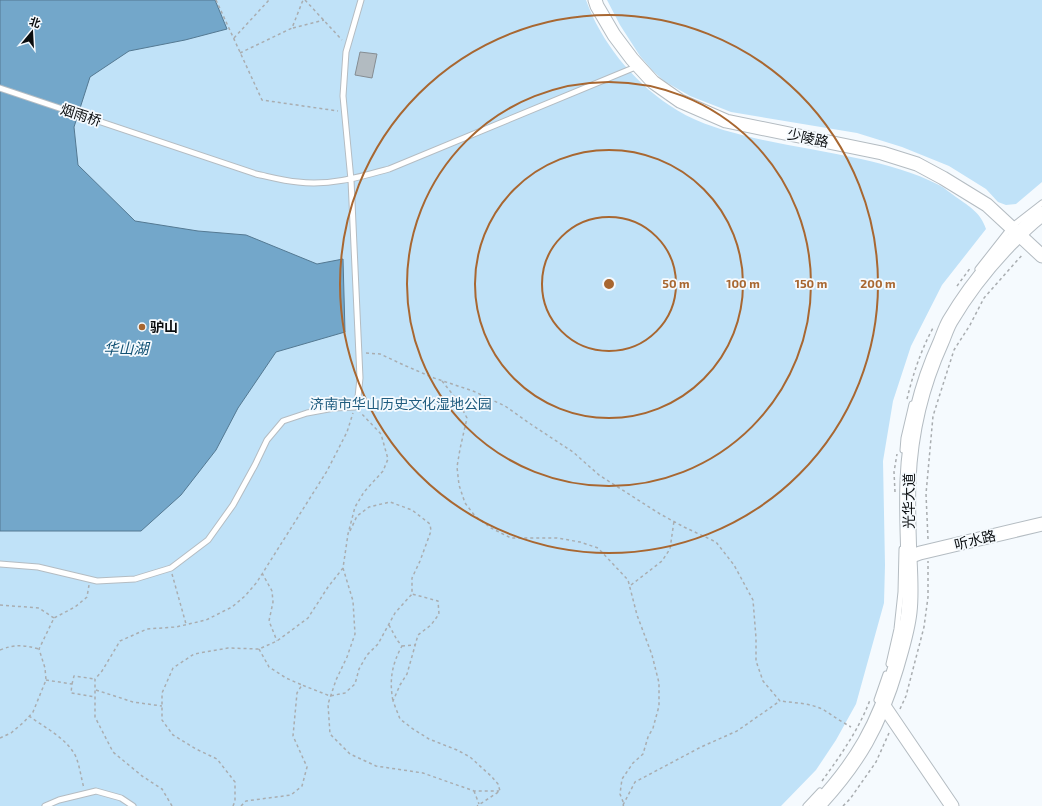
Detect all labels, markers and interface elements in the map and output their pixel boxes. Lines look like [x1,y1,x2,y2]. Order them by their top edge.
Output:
north arrow [12,12,52,52]
text: 北 [28,14,42,30]
street label: 烟雨桥 [59,100,104,129]
street label: 少陵路 [786,125,830,150]
text: 50 m [662,276,690,290]
text: 100 m [726,276,760,290]
text: 150 m [795,276,827,290]
text: 200 m [860,276,896,290]
centre of rings [602,277,616,291]
place label: 驴山 [150,318,178,335]
marker: 驴山 [137,322,147,332]
water label: 华山湖 [103,339,150,357]
park label: 济南市华山历史文化湿地公园 [310,395,492,412]
street label: 光华大道 [900,473,917,529]
street label: 听水路 [952,526,997,553]

